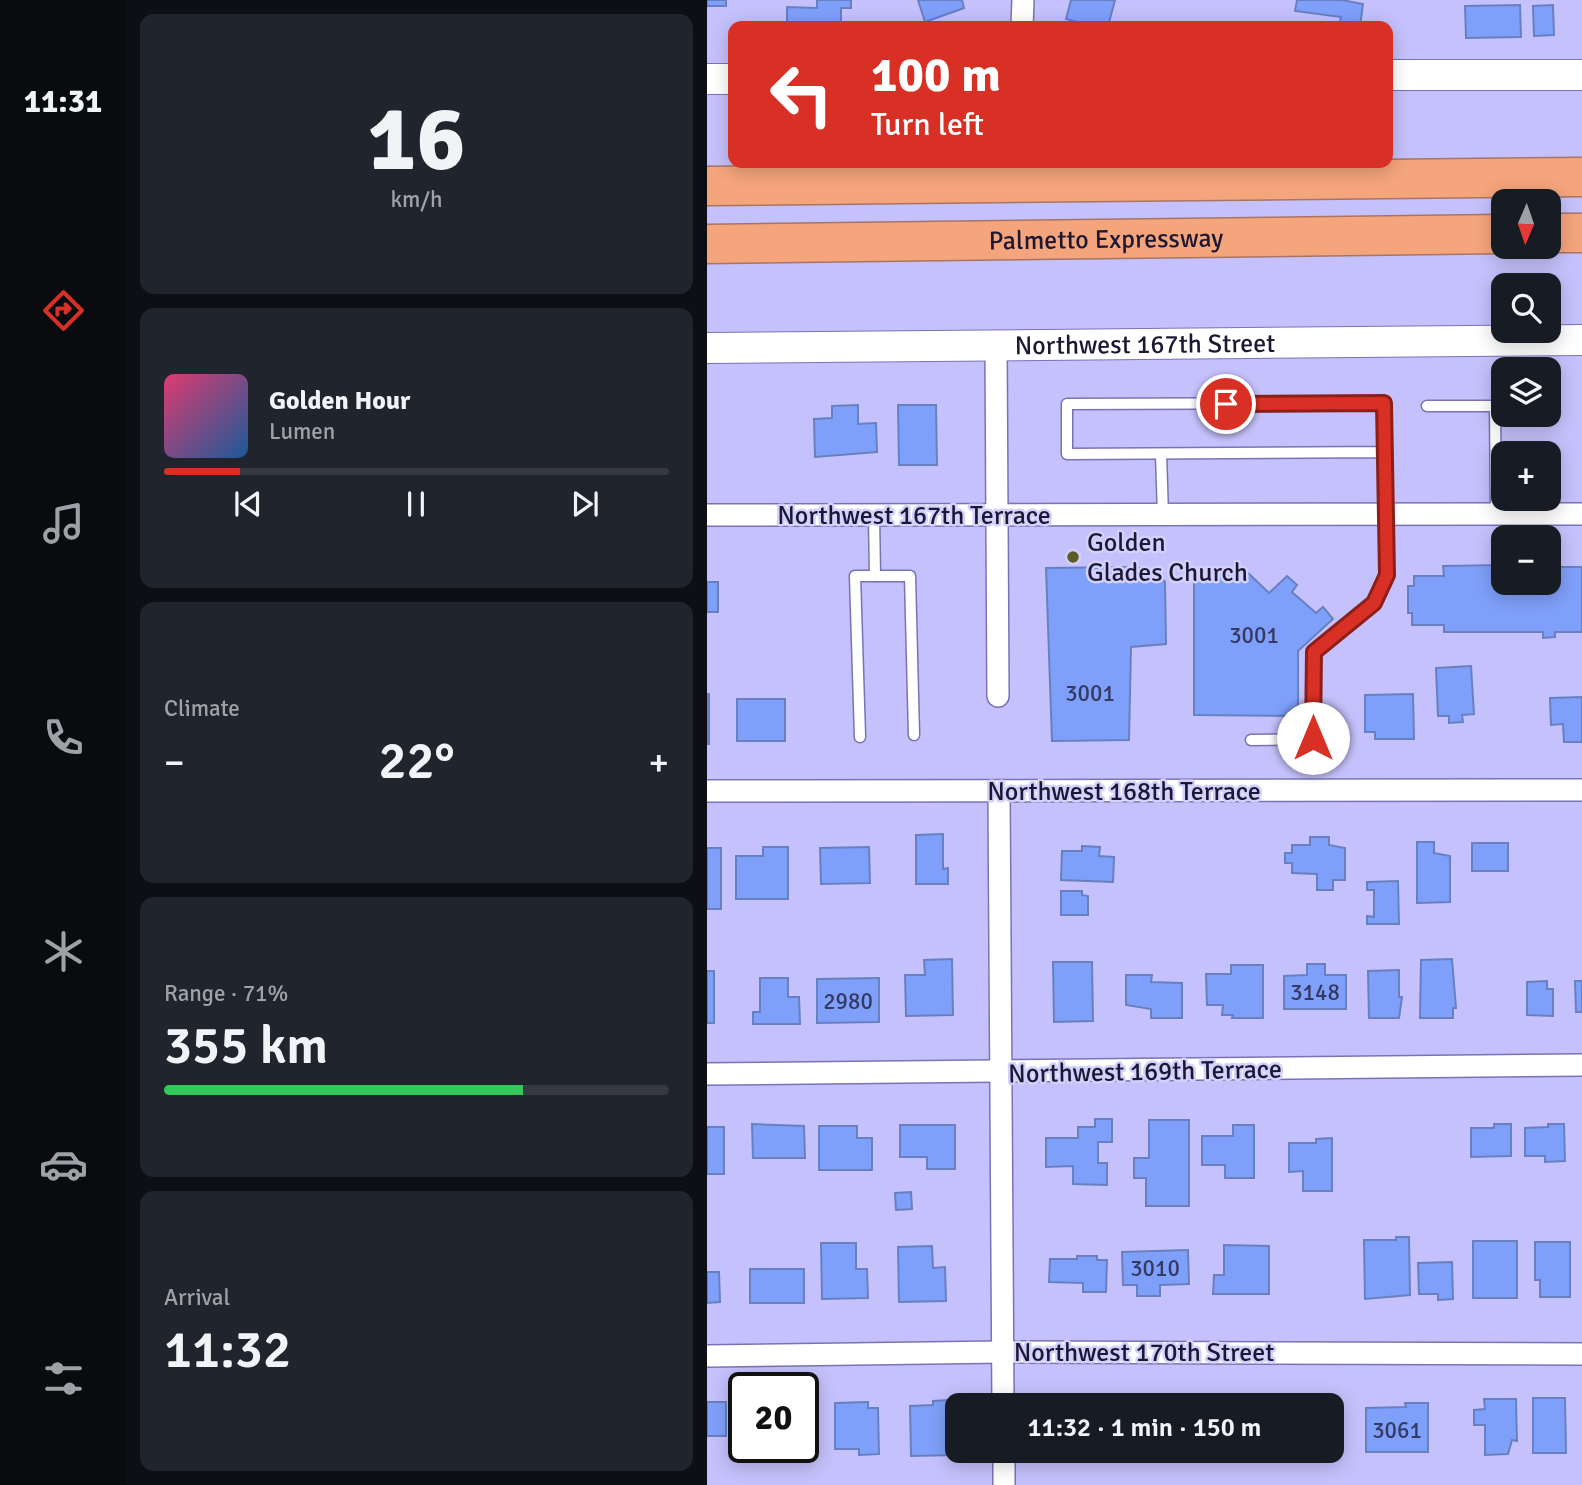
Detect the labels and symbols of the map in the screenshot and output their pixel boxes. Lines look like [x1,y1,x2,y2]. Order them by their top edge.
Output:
north arrow [1491,189,1561,259]
street label: Palmetto Expressway [988,223,1224,257]
street label: Northwest 167th Street [1014,328,1276,362]
pin [1196,374,1256,434]
street label: Northwest 167th Terrace [777,500,1051,532]
place label: Golden Glades Church [1087,527,1248,589]
marker: Golden Glades Church [1065,549,1081,565]
house number: 3001 [1229,621,1279,650]
house number: 3001 [1065,679,1115,708]
position arrow [1276,701,1350,775]
street label: Northwest 168th Terrace [987,776,1261,808]
house number: 3148 [1290,978,1340,1007]
house number: 2980 [823,987,873,1016]
street label: Northwest 169th Terrace [1008,1054,1282,1090]
house number: 3010 [1130,1254,1180,1283]
street label: Northwest 170th Street [1014,1337,1274,1369]
speed limit sign: 20 [728,1372,819,1463]
house number: 3061 [1372,1416,1422,1445]

